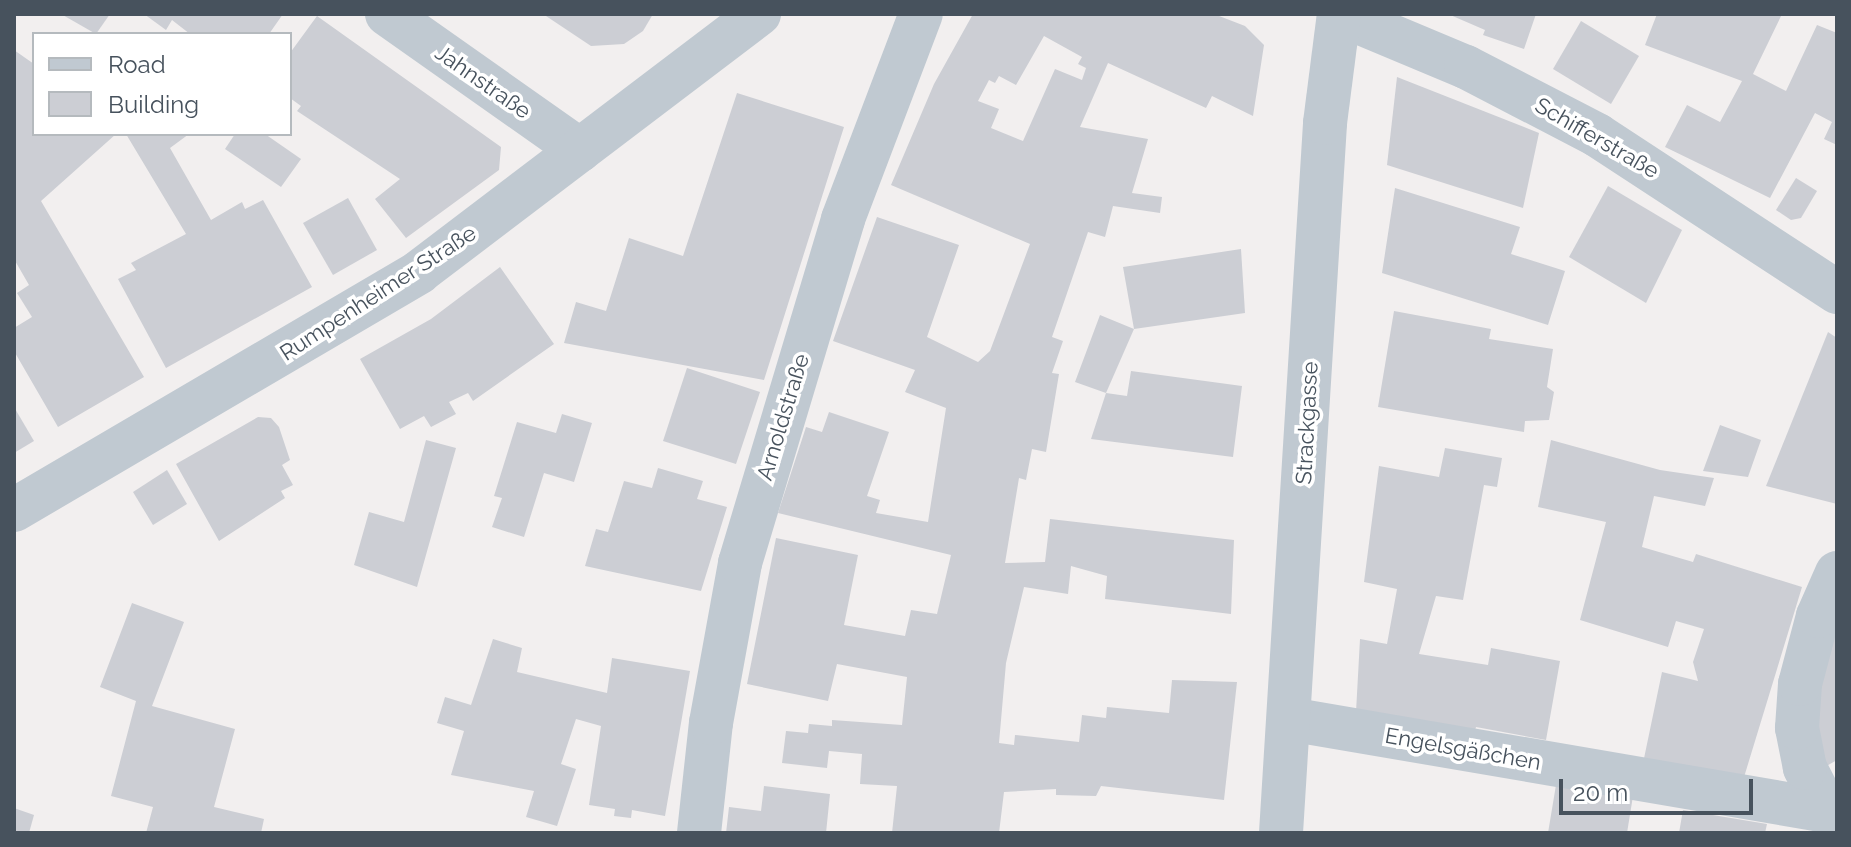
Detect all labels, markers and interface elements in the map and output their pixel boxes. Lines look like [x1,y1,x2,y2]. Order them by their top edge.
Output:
legend [32,32,292,136]
street label: Jahnstraße [430,39,536,125]
text: Road [108,50,166,79]
text: Building [108,90,199,119]
street label: Schifferstraße [1530,92,1664,184]
street label: Rumpenheimer Straße [275,220,481,366]
street label: Arnoldstraße [751,351,815,483]
street label: Strackgasse [1291,361,1323,485]
street label: Engelsgäßchen [1383,722,1543,776]
scale bar [1563,763,1757,813]
text: 20 m [1573,778,1628,807]

